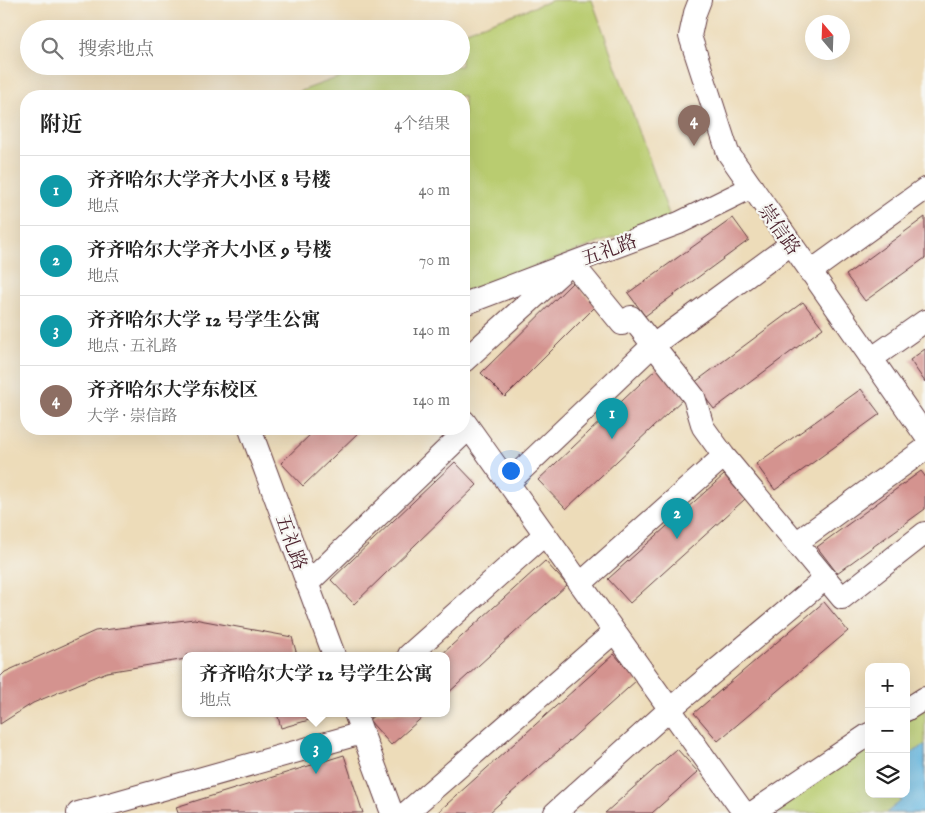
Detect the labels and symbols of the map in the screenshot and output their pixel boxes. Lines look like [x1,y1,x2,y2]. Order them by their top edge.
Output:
north arrow [805,15,850,60]
pin: 4 [678,105,710,146]
street label: 崇信路 [752,200,805,260]
street label: 五礼路 [579,230,641,272]
pin: 1 [596,398,628,439]
your location [498,458,524,484]
pin: 2 [661,498,693,539]
street label: 五礼路 [269,512,311,574]
pin: 3 [300,733,332,774]

